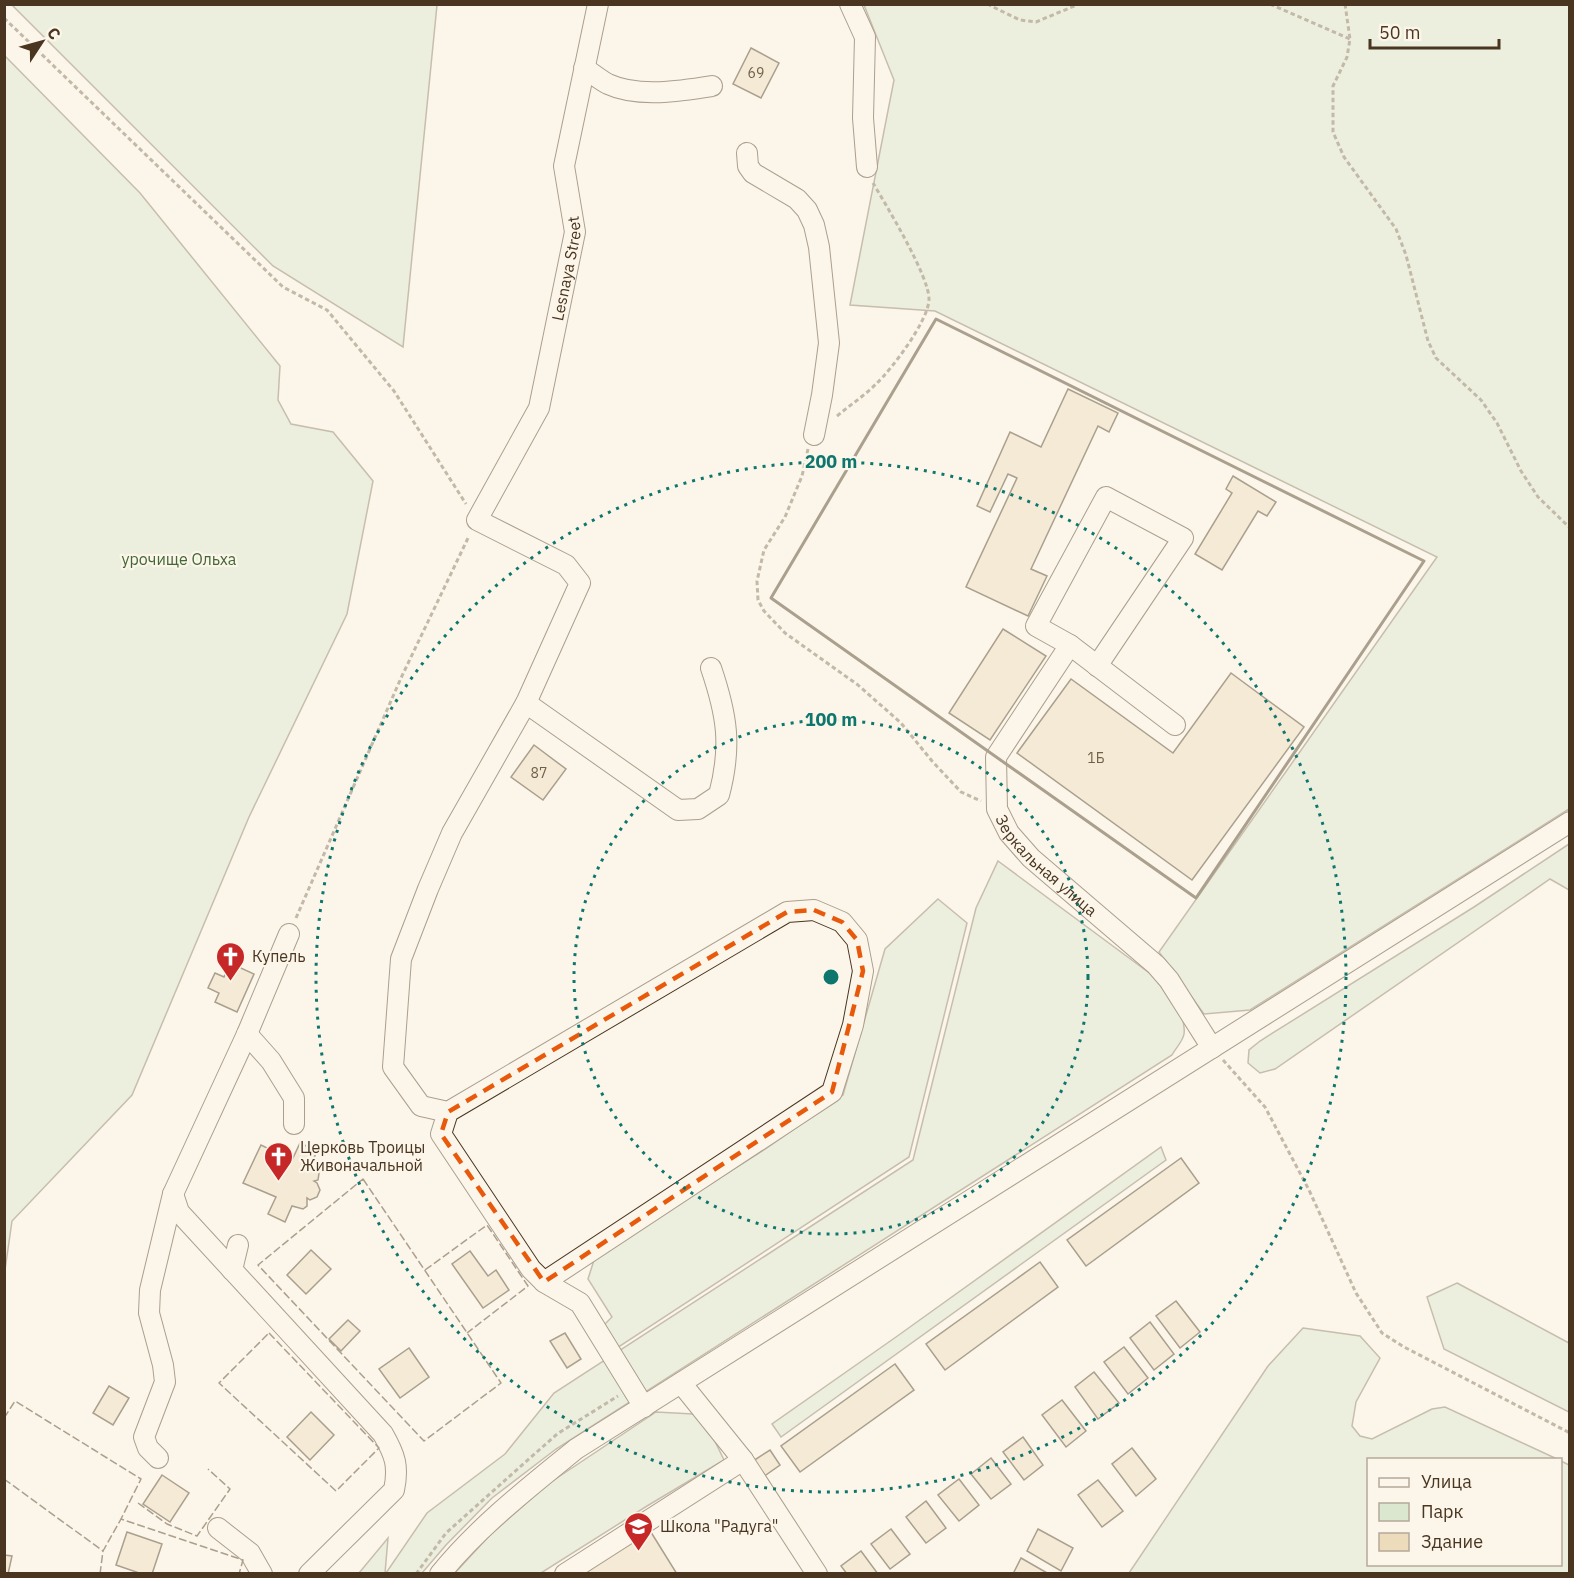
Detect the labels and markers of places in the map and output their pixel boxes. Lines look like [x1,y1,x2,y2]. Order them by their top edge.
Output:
church icon: Купель [215,940,247,982]
place label: Купель [252,946,306,966]
centre of rings [821,967,841,987]
place label: Церковь Троицы Живоначальной [300,1137,425,1175]
church icon: Церковь Троицы Живоначальной [263,1140,295,1182]
school or university icon: Школа "Радуга" [623,1510,655,1552]
place label: Школа "Радуга" [660,1516,778,1536]

